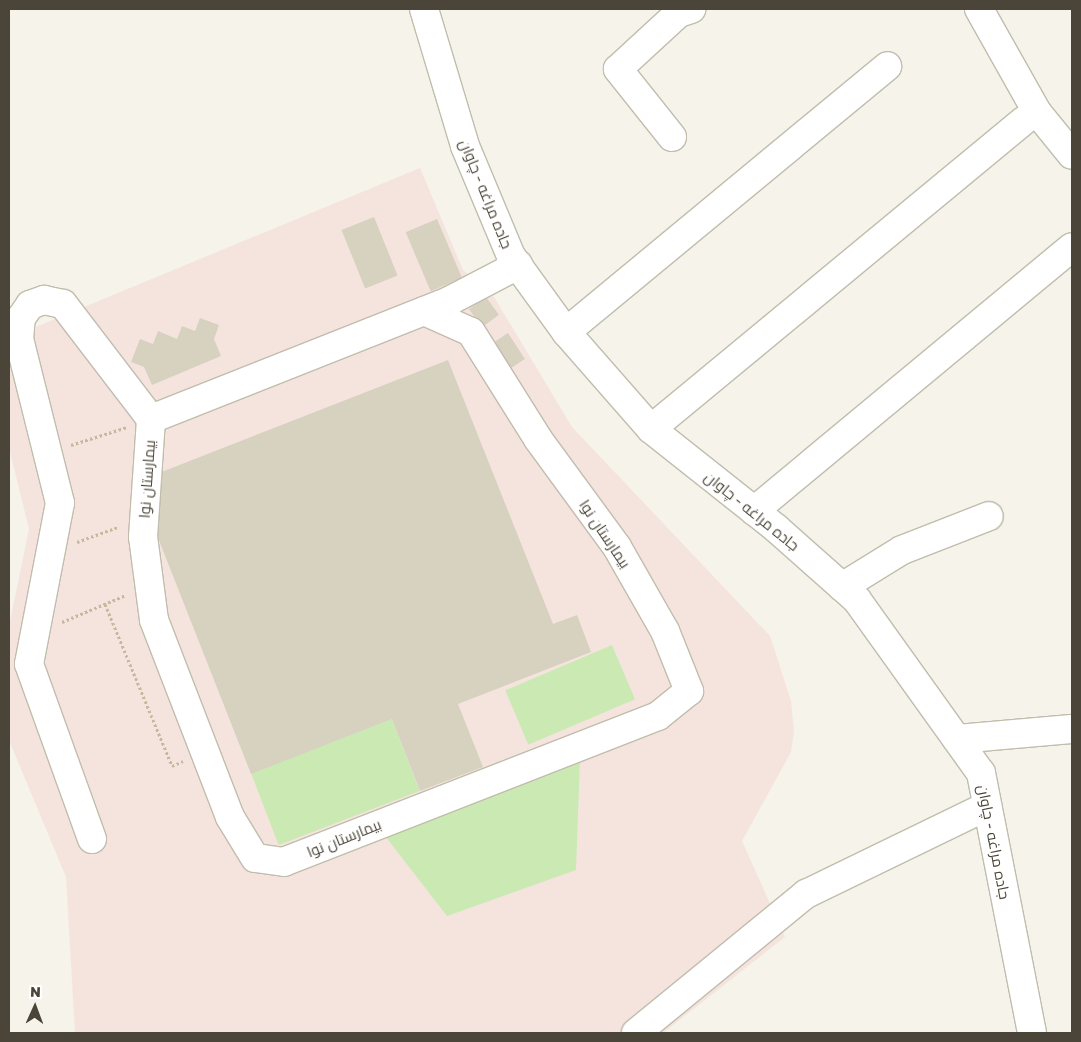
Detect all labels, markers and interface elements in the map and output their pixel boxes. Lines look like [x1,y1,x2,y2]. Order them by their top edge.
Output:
street label: جاده مراغه - چاوان [456,137,516,251]
street label: بیمارستان نوا [135,439,159,519]
street label: جاده مراغه - چاوان [701,467,803,555]
street label: بیمارستان نوا [576,496,634,572]
street label: جاده مراغه - چاوان [974,783,1014,901]
street label: بیمارستان نوا [304,815,384,861]
north arrow [10,982,60,1032]
text: N [30,983,41,1000]

